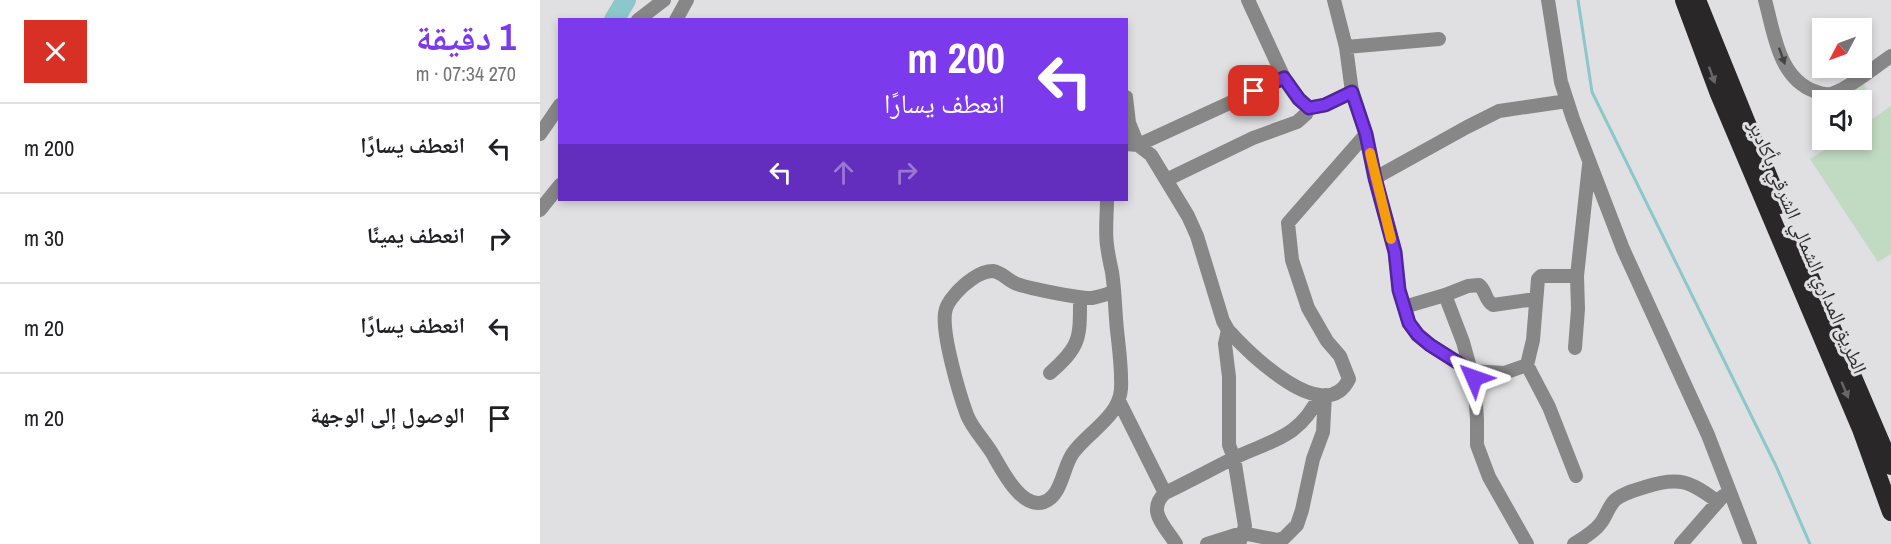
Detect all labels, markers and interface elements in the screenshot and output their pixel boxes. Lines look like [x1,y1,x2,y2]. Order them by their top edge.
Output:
text: 1 دقيقة [416,13,516,61]
north arrow [1812,18,1872,78]
map controls [1812,18,1872,150]
button: close [24,20,87,83]
text: 200 m [907,30,1005,86]
icon: left [1026,42,1104,120]
one-way arrow [1777,47,1787,65]
text: 270 m · 07:34 [416,60,516,87]
pin [1228,65,1279,116]
one-way arrow [1707,66,1717,84]
icon: arrive [1237,74,1270,107]
text: انعطف يسارًا [884,85,1005,121]
button: sound [1812,90,1872,150]
street label: الطريق المداري الشمالي الشرقي بأكادير [1740,115,1874,379]
text: انعطف يسارًا [360,130,465,160]
icon: left [483,132,516,165]
text: 200 m [24,133,74,163]
icon: left [764,156,797,189]
icon: ahead [827,156,860,189]
icon: right [890,156,923,189]
text: انعطف يمينًا [367,220,465,250]
icon: right [483,222,516,255]
text: 30 m [24,223,64,253]
text: انعطف يسارًا [360,310,465,340]
icon: left [483,312,516,345]
text: 20 m [24,313,64,343]
position arrow [1442,346,1506,410]
one-way arrow [1840,381,1850,399]
text: الوصول إلى الوجهة [310,400,465,430]
icon: arrive [483,402,516,435]
text: 20 m [24,403,64,433]

